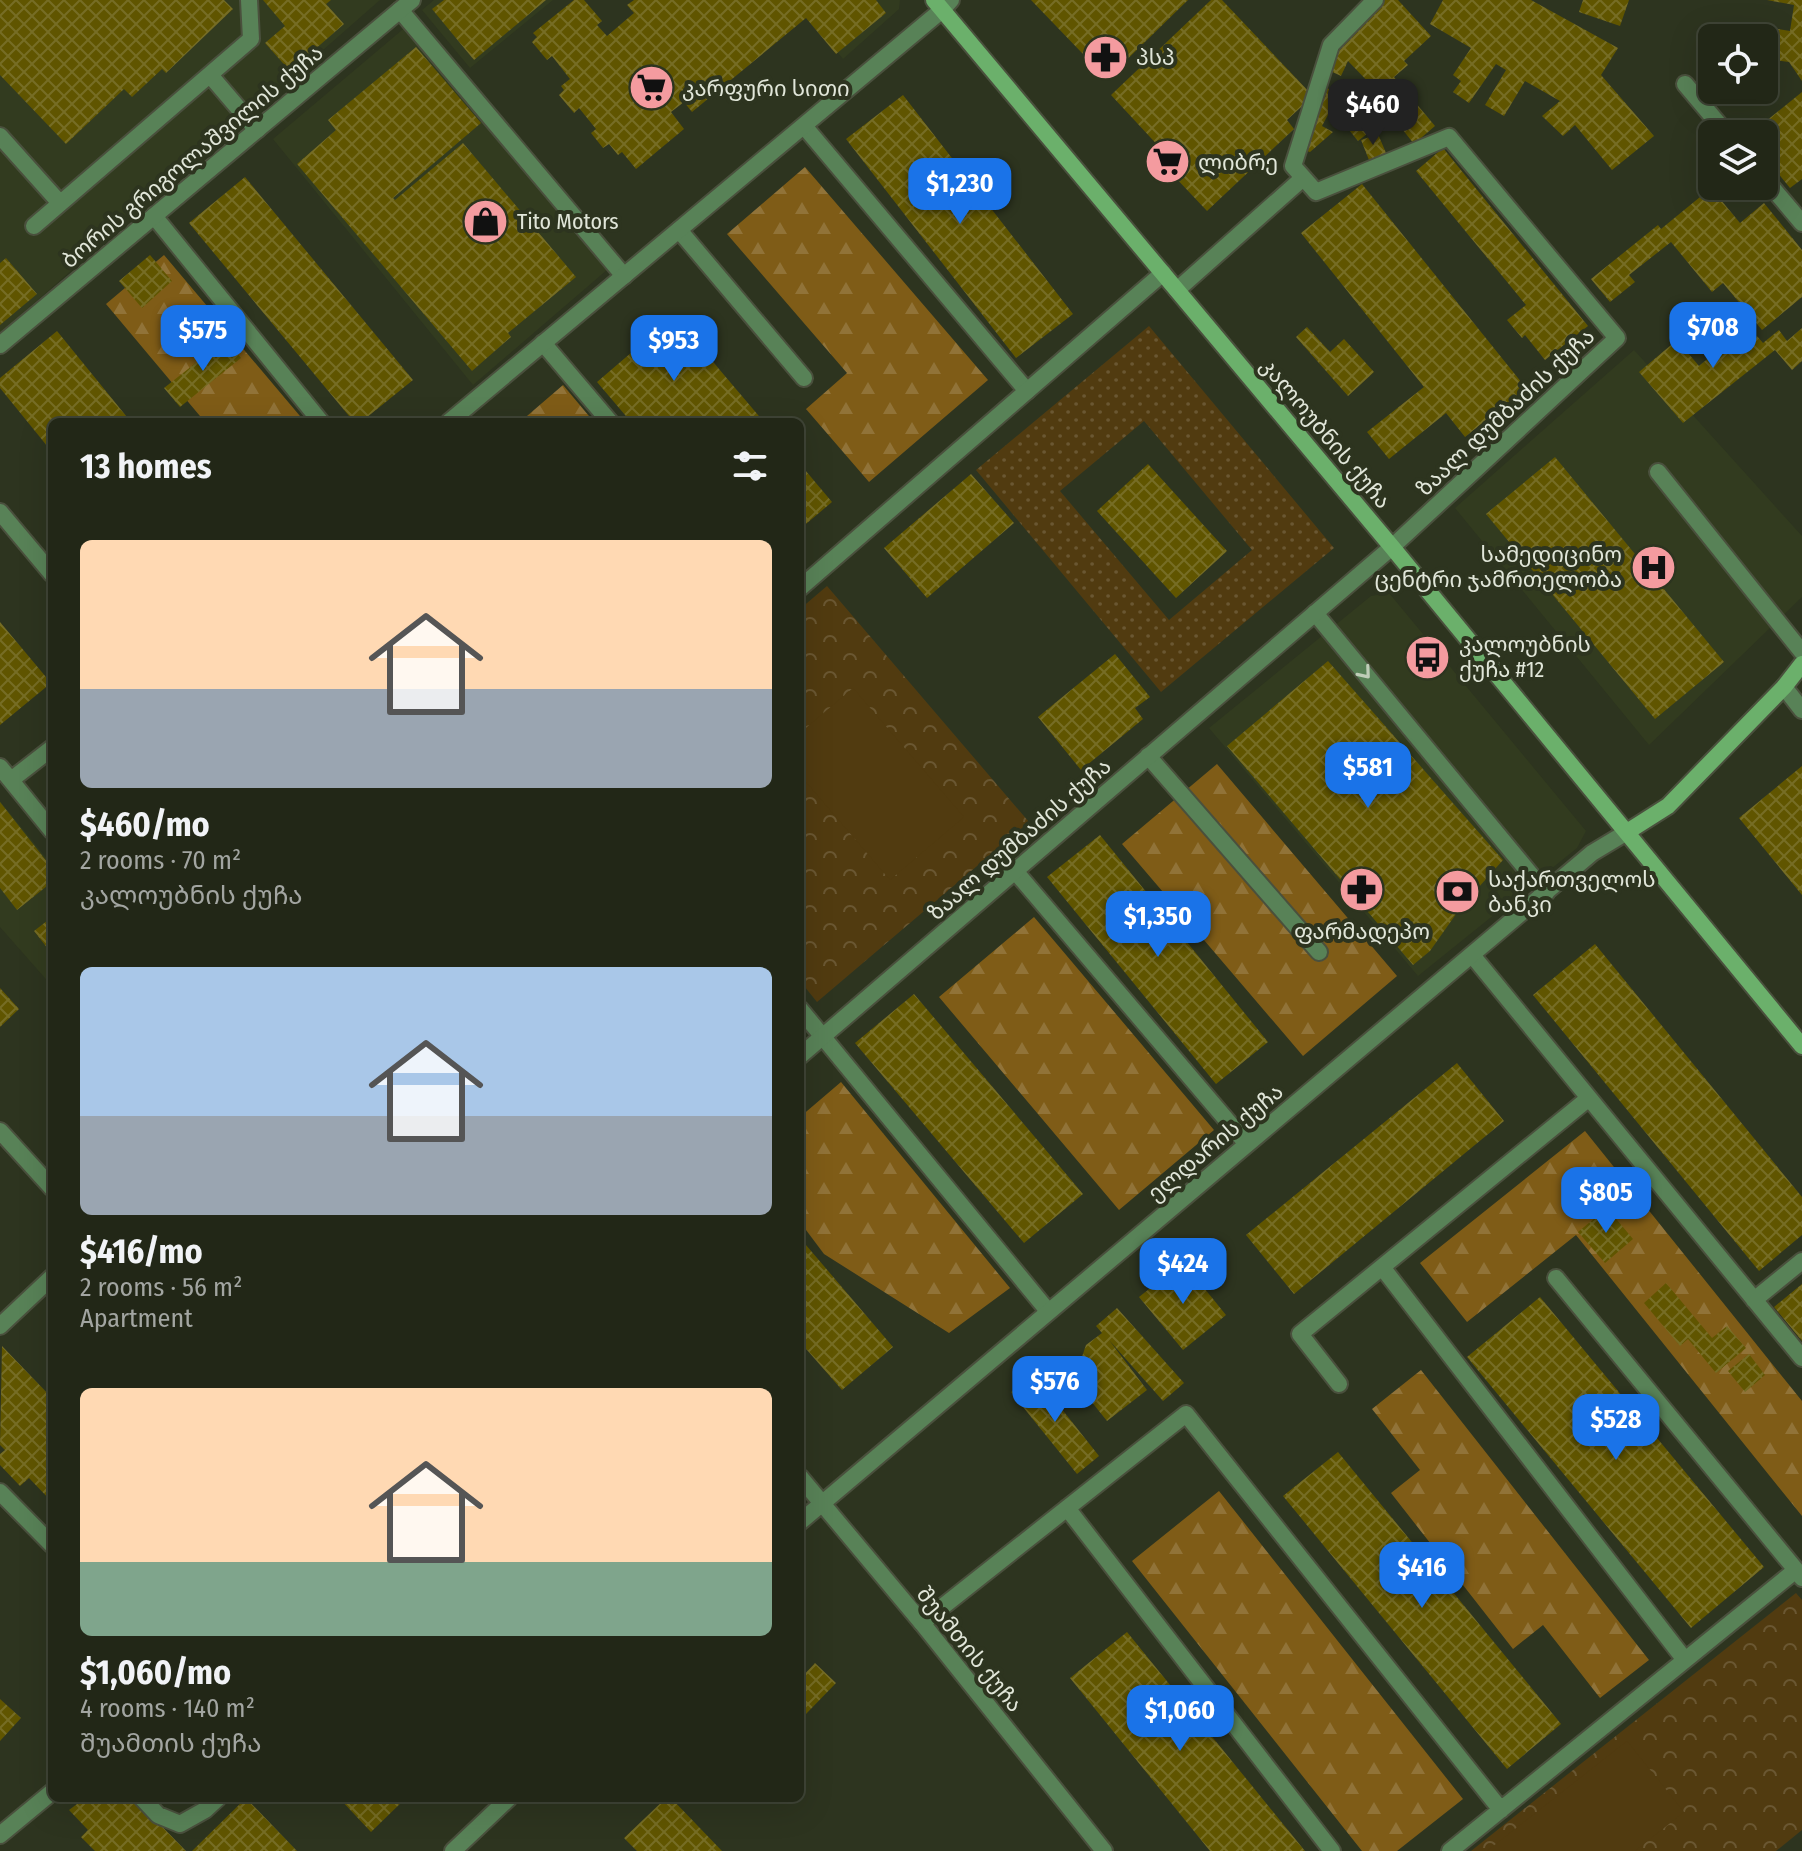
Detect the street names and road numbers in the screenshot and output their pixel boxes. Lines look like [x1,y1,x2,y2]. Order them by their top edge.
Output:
street label: ბორის გრიგოლაშვილის ქუჩა [56,39,329,274]
street label: ზაალ დუმბაძის ქუჩა [1411,323,1600,502]
street label: კალოუბნის ქუჩა [1255,352,1397,514]
street label: ზაალ დუმბაძის ქუჩა [922,752,1116,926]
street label: ელდარის ქუჩა [1142,1078,1289,1207]
street label: შუამთის ქუჩა [911,1581,1028,1718]

